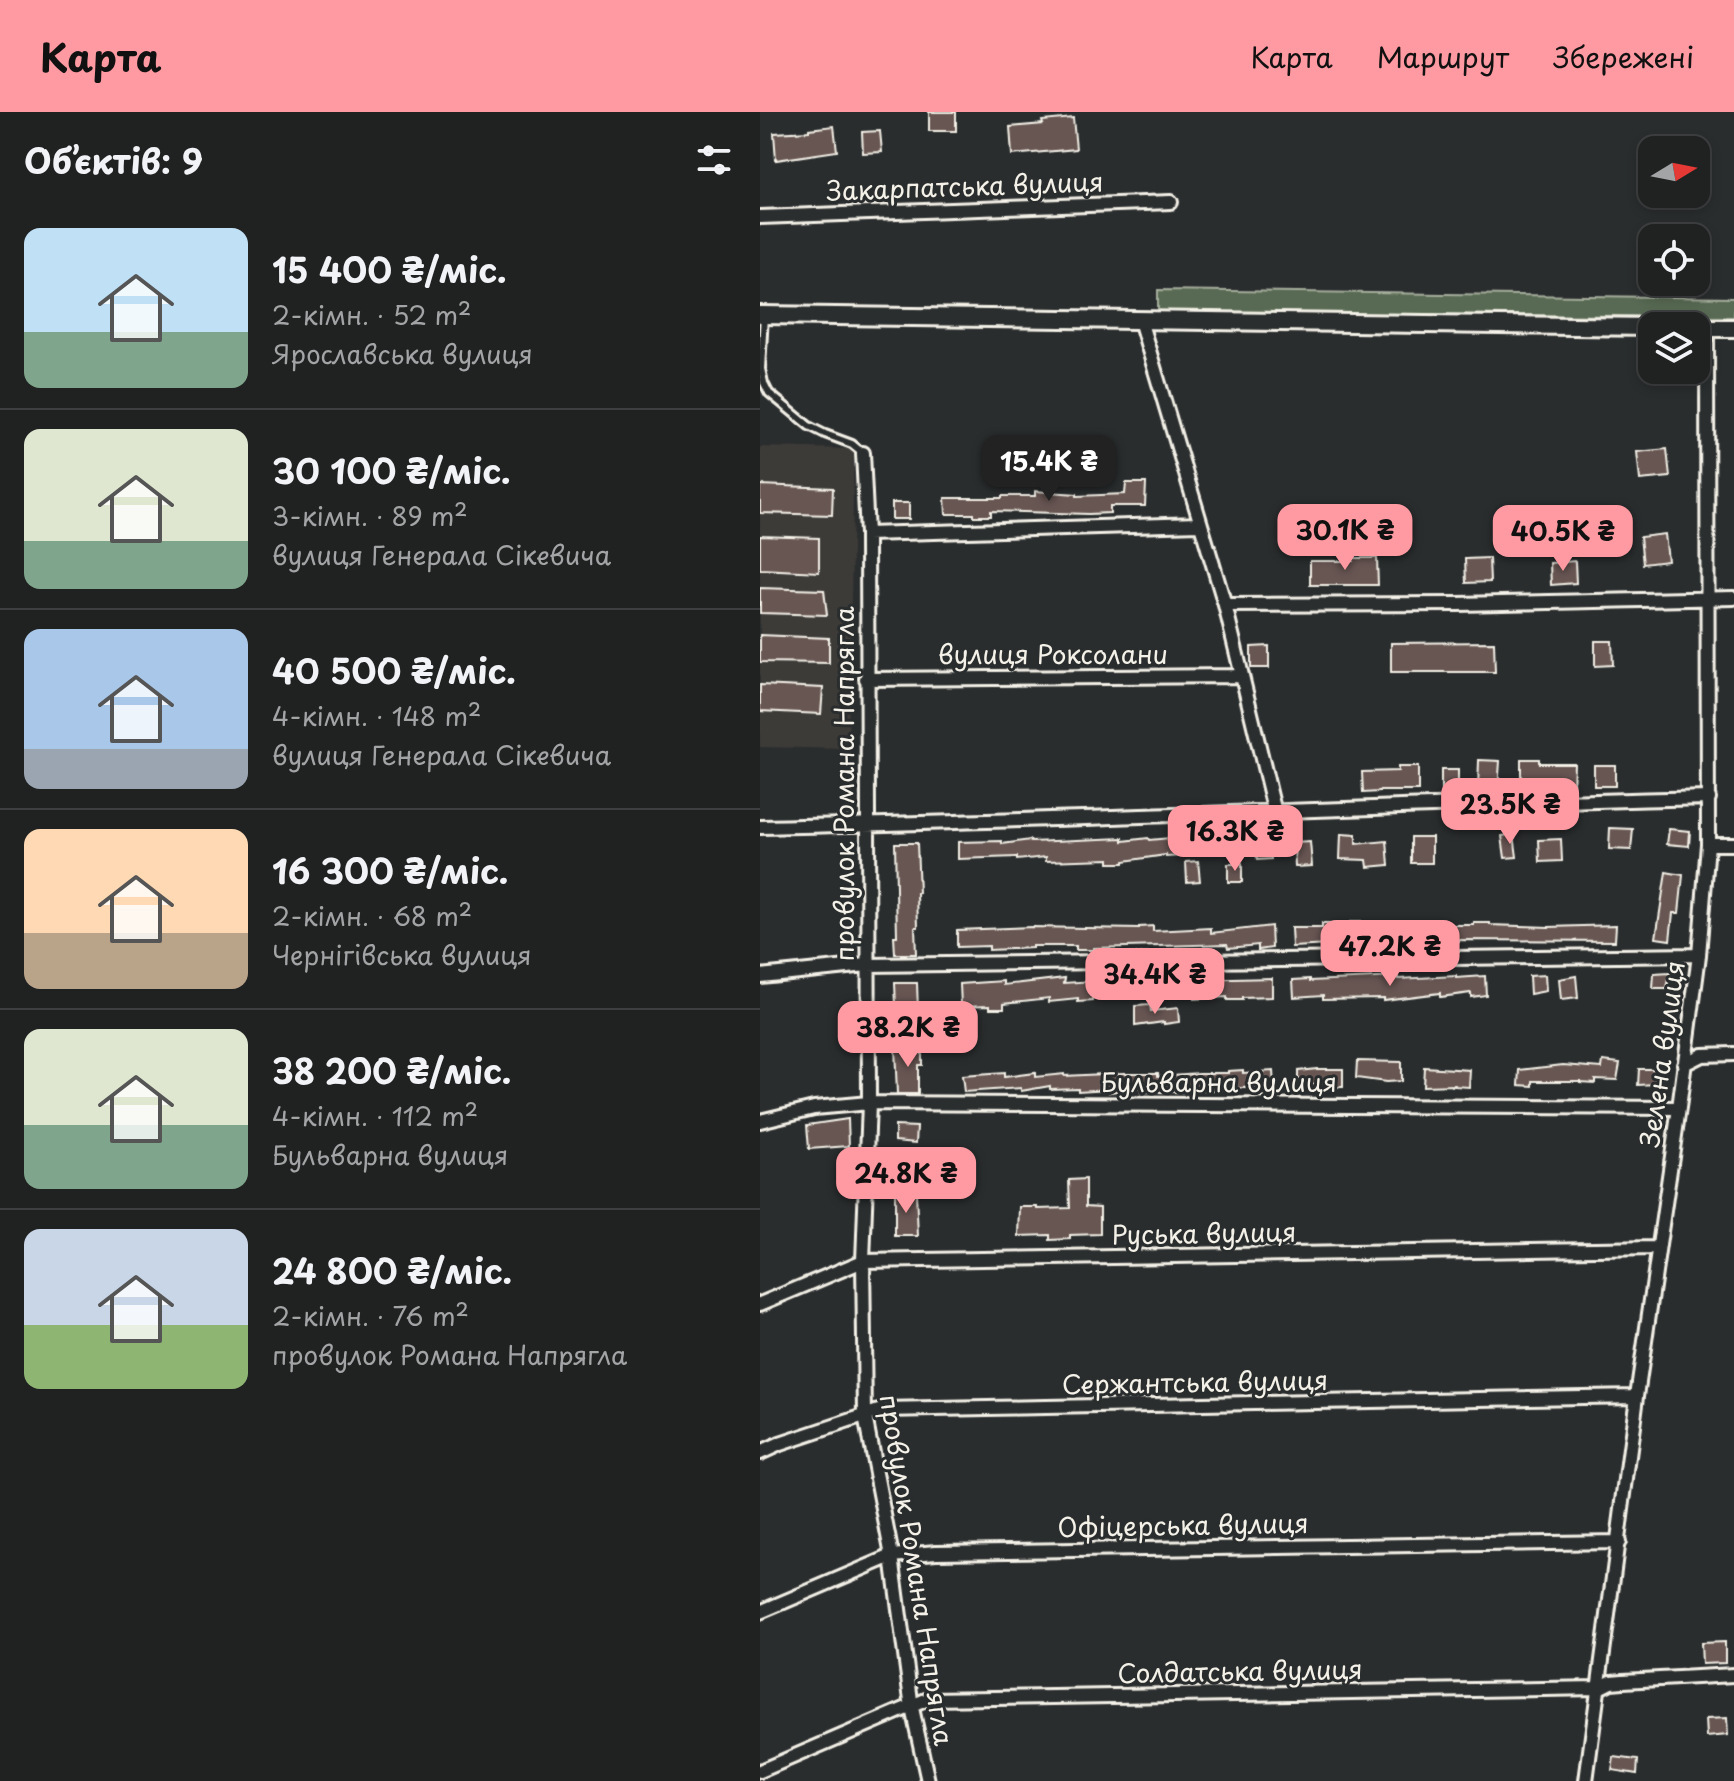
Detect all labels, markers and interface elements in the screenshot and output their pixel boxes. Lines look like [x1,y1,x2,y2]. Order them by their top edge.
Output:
text: Карта [40,28,162,85]
text: Карта [1250,35,1333,78]
text: Маршрут [1377,35,1509,78]
text: Збережені [1553,35,1694,78]
text: Об’єктів: 9 [24,134,203,186]
north arrow [1638,136,1710,208]
map controls [1638,136,1710,384]
icon: filters [692,138,736,182]
street label: Закарпатська вулиця [826,161,1104,210]
button: locate [1638,224,1710,296]
text: 15 400 ₴/міс. [272,243,507,295]
icon: home [88,260,184,356]
text: 2-кімн. · 52 m² [272,295,471,334]
button: layers [1638,312,1710,384]
text: Ярославська вулиця [272,334,533,373]
pin: 15.4K ₴ [975,435,1123,503]
text: 15.4K ₴ [1000,441,1098,480]
text: 30 100 ₴/міс. [272,444,511,496]
icon: home [88,461,184,557]
text: 3-кімн. · 89 m² [272,496,468,535]
pin: 30.1K ₴ [1271,504,1419,572]
pin: 40.5K ₴ [1489,505,1637,573]
text: 30.1K ₴ [1295,510,1395,549]
text: 40.5K ₴ [1511,511,1615,550]
text: вулиця Генерала Сікевича [272,535,611,574]
street label: провулок Романа Напрягла [824,606,863,962]
street label: вулиця Роксолани [938,634,1168,673]
text: 40 500 ₴/міс. [272,644,516,696]
icon: home [88,661,184,757]
text: 4-кімн. · 148 m² [272,696,481,735]
text: вулиця Генерала Сікевича [272,735,611,774]
pin: 23.5K ₴ [1436,778,1584,846]
text: 23.5K ₴ [1459,784,1561,823]
pin: 16.3K ₴ [1161,805,1309,873]
text: 16.3K ₴ [1186,811,1284,850]
text: 16 300 ₴/міс. [272,844,508,896]
icon: home [88,861,184,957]
text: 2-кімн. · 68 m² [272,896,472,935]
pin: 47.2K ₴ [1316,920,1464,988]
text: 47.2K ₴ [1339,926,1441,965]
text: Чернігівська вулиця [272,935,532,974]
pin: 34.4K ₴ [1081,948,1229,1016]
text: 34.4K ₴ [1103,954,1207,993]
street label: Зелена вулиця [1629,958,1694,1149]
pin: 38.2K ₴ [834,1001,982,1069]
text: 38.2K ₴ [856,1007,960,1046]
text: 38 200 ₴/міс. [272,1044,511,1096]
icon: home [88,1061,184,1157]
street label: Бульварна вулиця [1101,1062,1337,1101]
text: 4-кімн. · 112 m² [272,1096,478,1135]
text: Бульварна вулиця [272,1135,508,1174]
pin: 24.8K ₴ [832,1147,980,1215]
text: 24.8K ₴ [854,1153,958,1192]
street label: Руська вулиця [1111,1211,1297,1254]
text: 24 800 ₴/міс. [272,1244,512,1296]
icon: home [88,1261,184,1357]
text: 2-кімн. · 76 m² [272,1296,469,1335]
text: провулок Романа Напрягла [272,1335,627,1374]
street label: Сержантська вулиця [1061,1360,1328,1403]
street label: провулок Романа Напрягла [870,1391,965,1749]
street label: Офіцерська вулиця [1057,1503,1309,1546]
street label: Солдатська вулиця [1117,1649,1363,1692]

